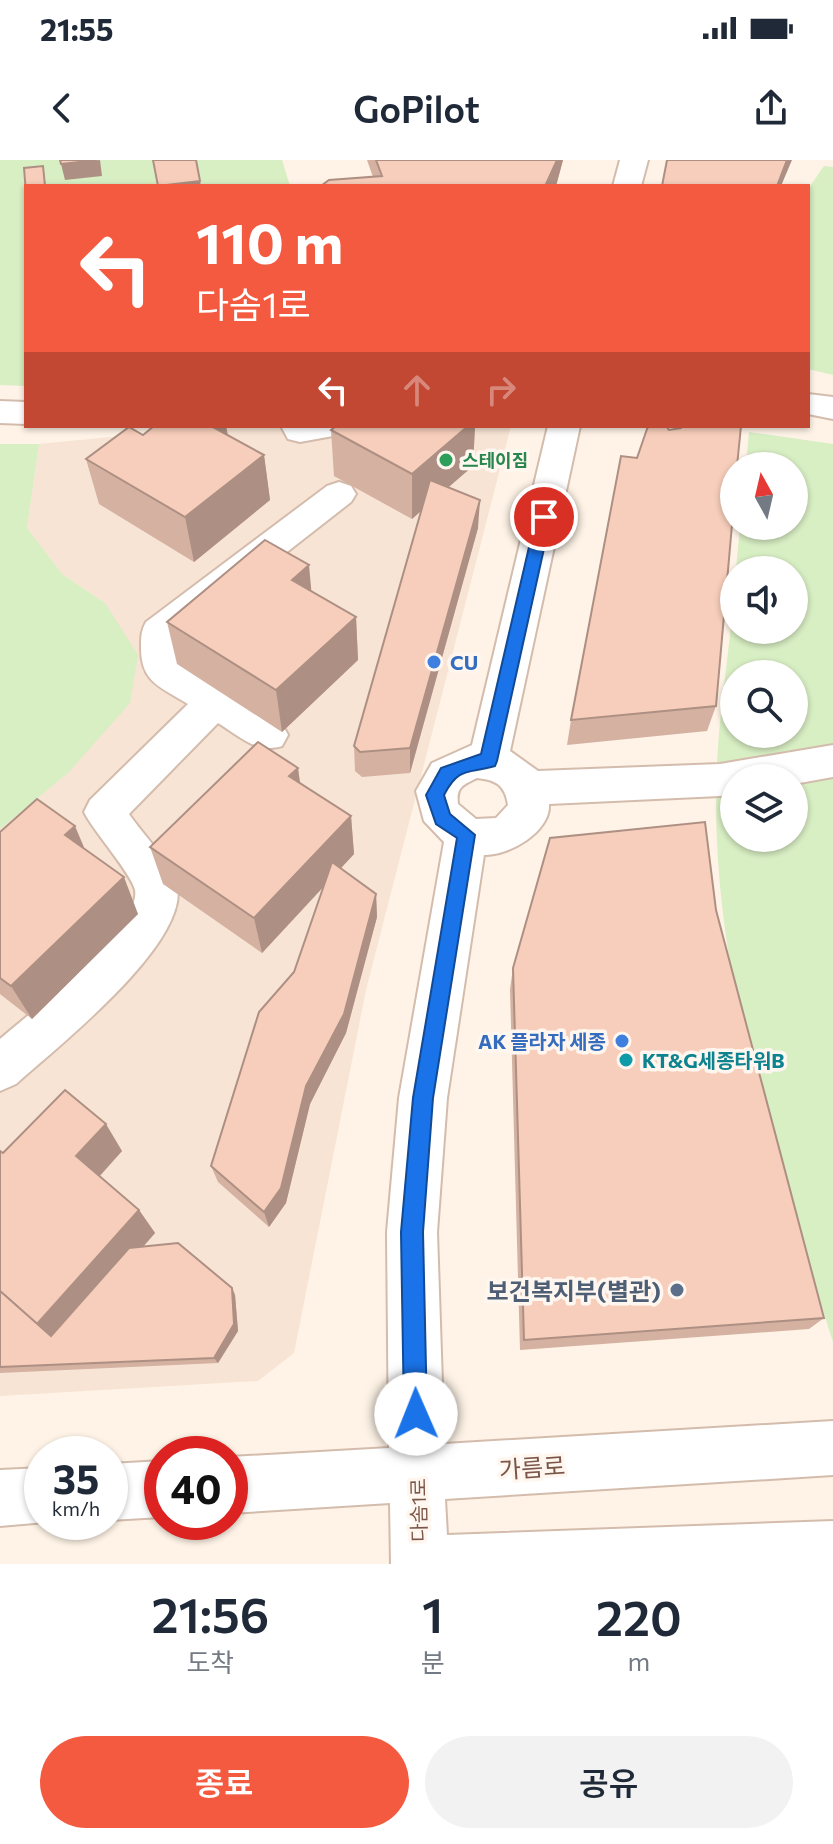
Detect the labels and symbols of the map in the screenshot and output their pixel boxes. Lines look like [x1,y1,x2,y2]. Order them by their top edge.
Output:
place label: 스테이짐 [462,449,528,471]
marker: 스테이짐 [437,451,455,469]
north arrow [720,452,808,540]
pin [510,483,578,551]
place label: CU [450,650,478,674]
marker: CU [425,653,443,671]
place label: AK 플라자 세종 [478,1029,606,1053]
marker: AK 플라자 세종 [613,1032,631,1050]
place label: KT&G세종타워B [642,1048,785,1072]
marker: KT&G세종타워B [617,1051,635,1069]
place label: 보건복지부(별관) [487,1276,661,1305]
marker: 보건복지부(별관) [668,1281,686,1299]
position arrow [374,1372,458,1456]
speed limit sign: 40 [144,1436,248,1540]
street label: 가름로 [498,1450,566,1484]
street label: 다솜1로 [405,1478,431,1542]

